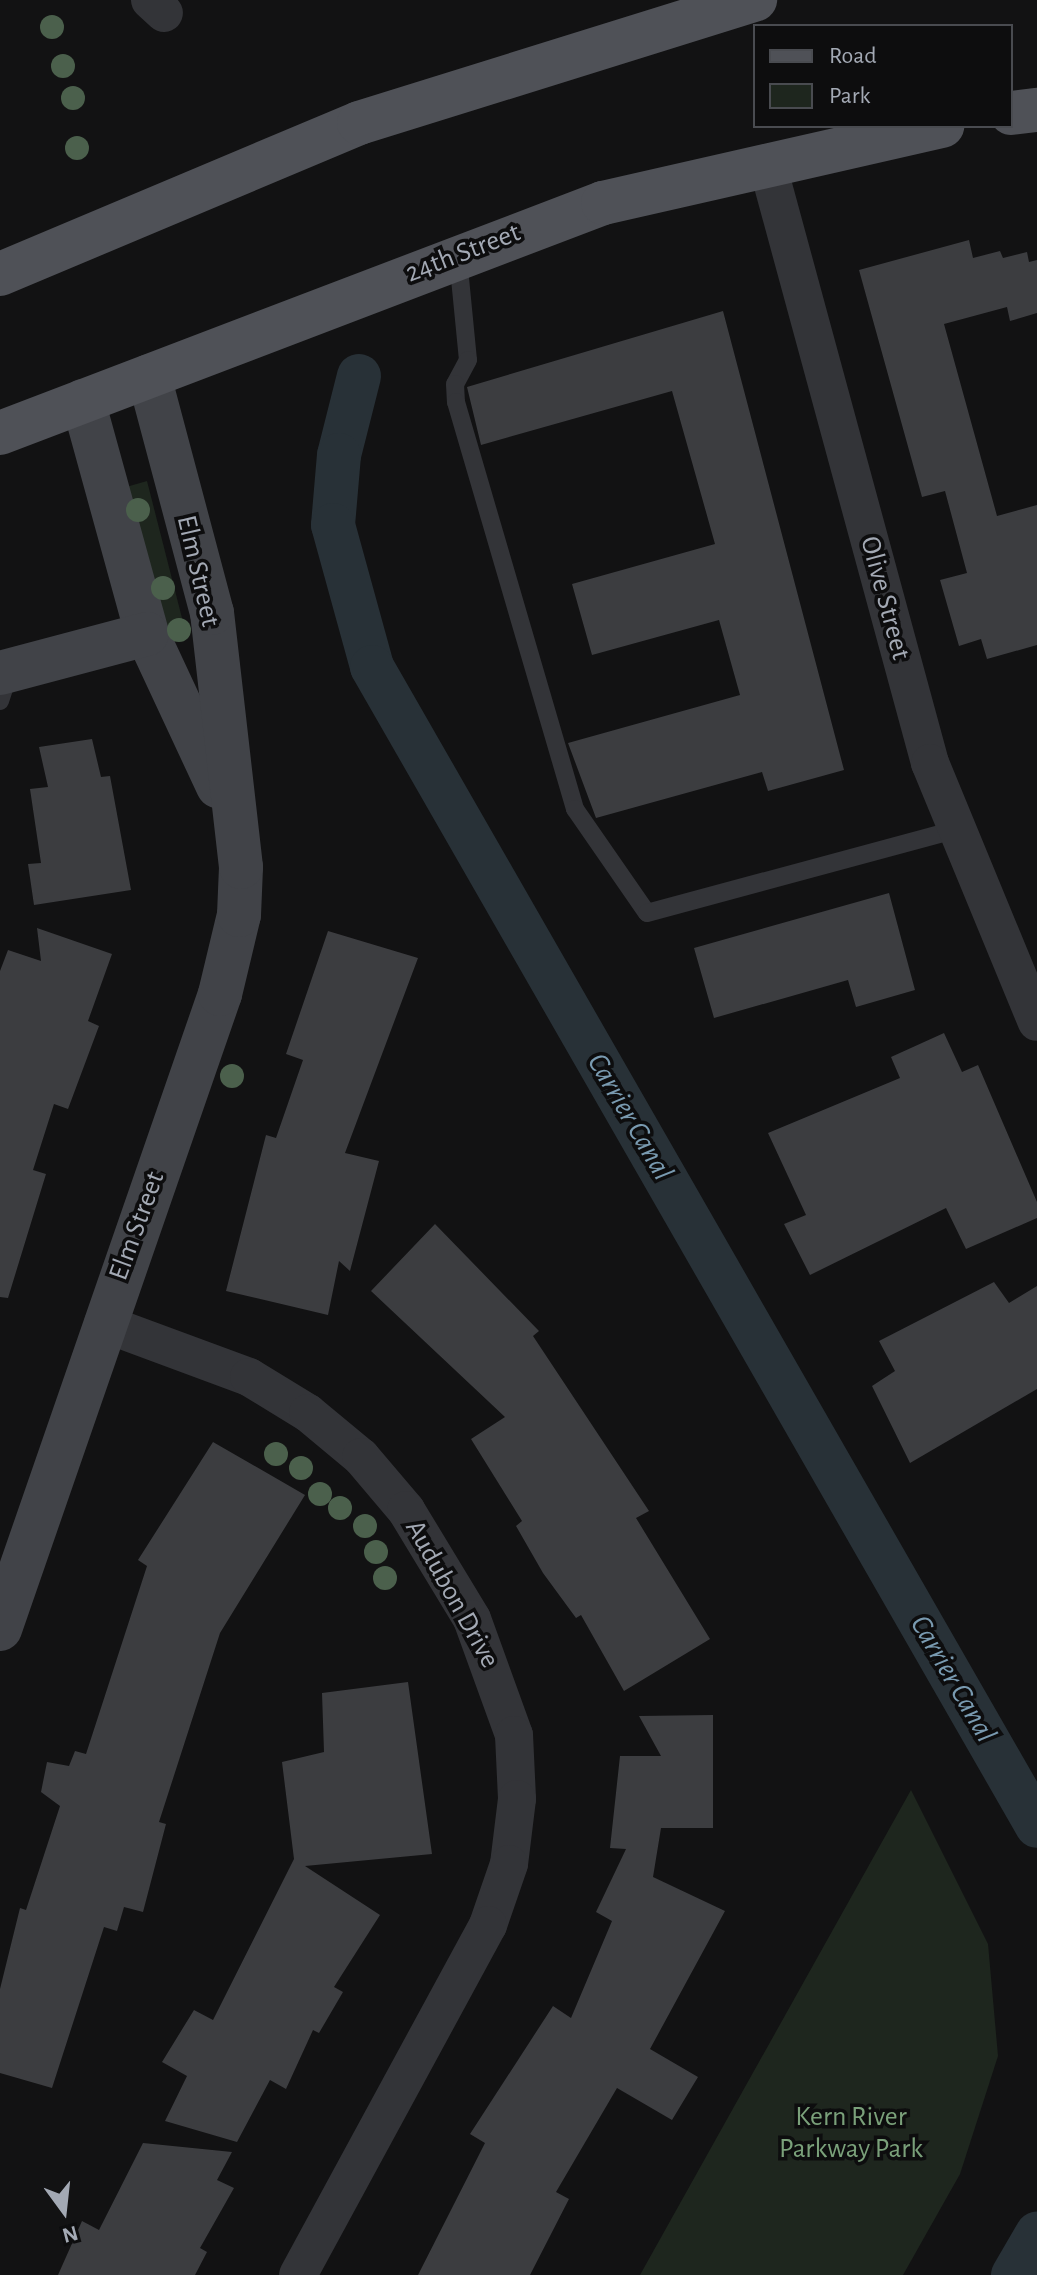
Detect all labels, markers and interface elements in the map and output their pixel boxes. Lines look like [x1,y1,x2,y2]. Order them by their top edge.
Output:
legend [753,24,1013,128]
text: Road [829,44,877,68]
text: Park [829,84,870,108]
street label: 24th Street [401,216,525,290]
street label: Elm Street [169,512,227,630]
street label: Olive Street [852,533,918,663]
water label: Carrier Canal [579,1047,681,1187]
street label: Elm Street [102,1167,172,1285]
street label: Audubon Drive [398,1514,506,1674]
water label: Carrier Canal [902,1609,1004,1749]
park label: Kern River Parkway Park [779,2100,923,2166]
north arrow [24,2171,104,2251]
text: N [60,2222,80,2247]

